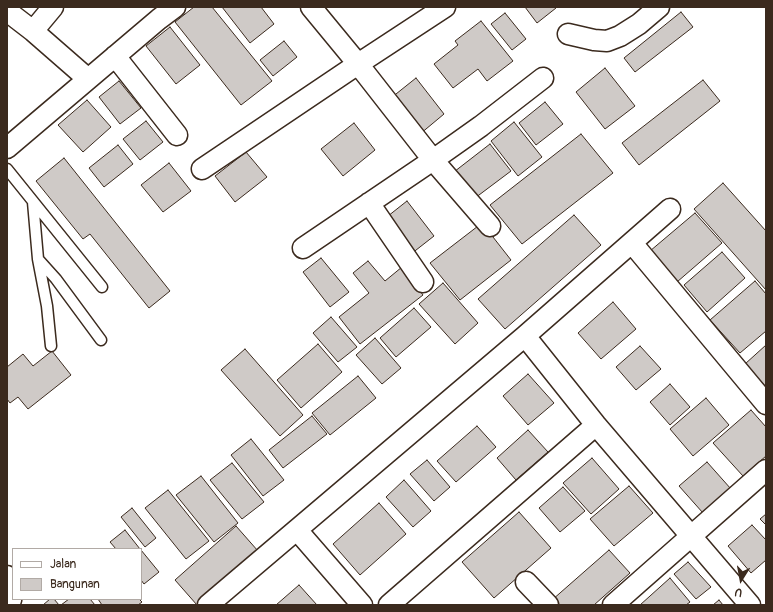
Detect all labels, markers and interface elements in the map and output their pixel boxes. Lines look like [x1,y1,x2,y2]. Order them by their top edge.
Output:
legend [12,548,142,600]
text: Jalan [50,557,76,572]
north arrow [721,560,761,600]
text: Bangunan [50,577,100,592]
text: U [734,585,743,599]

